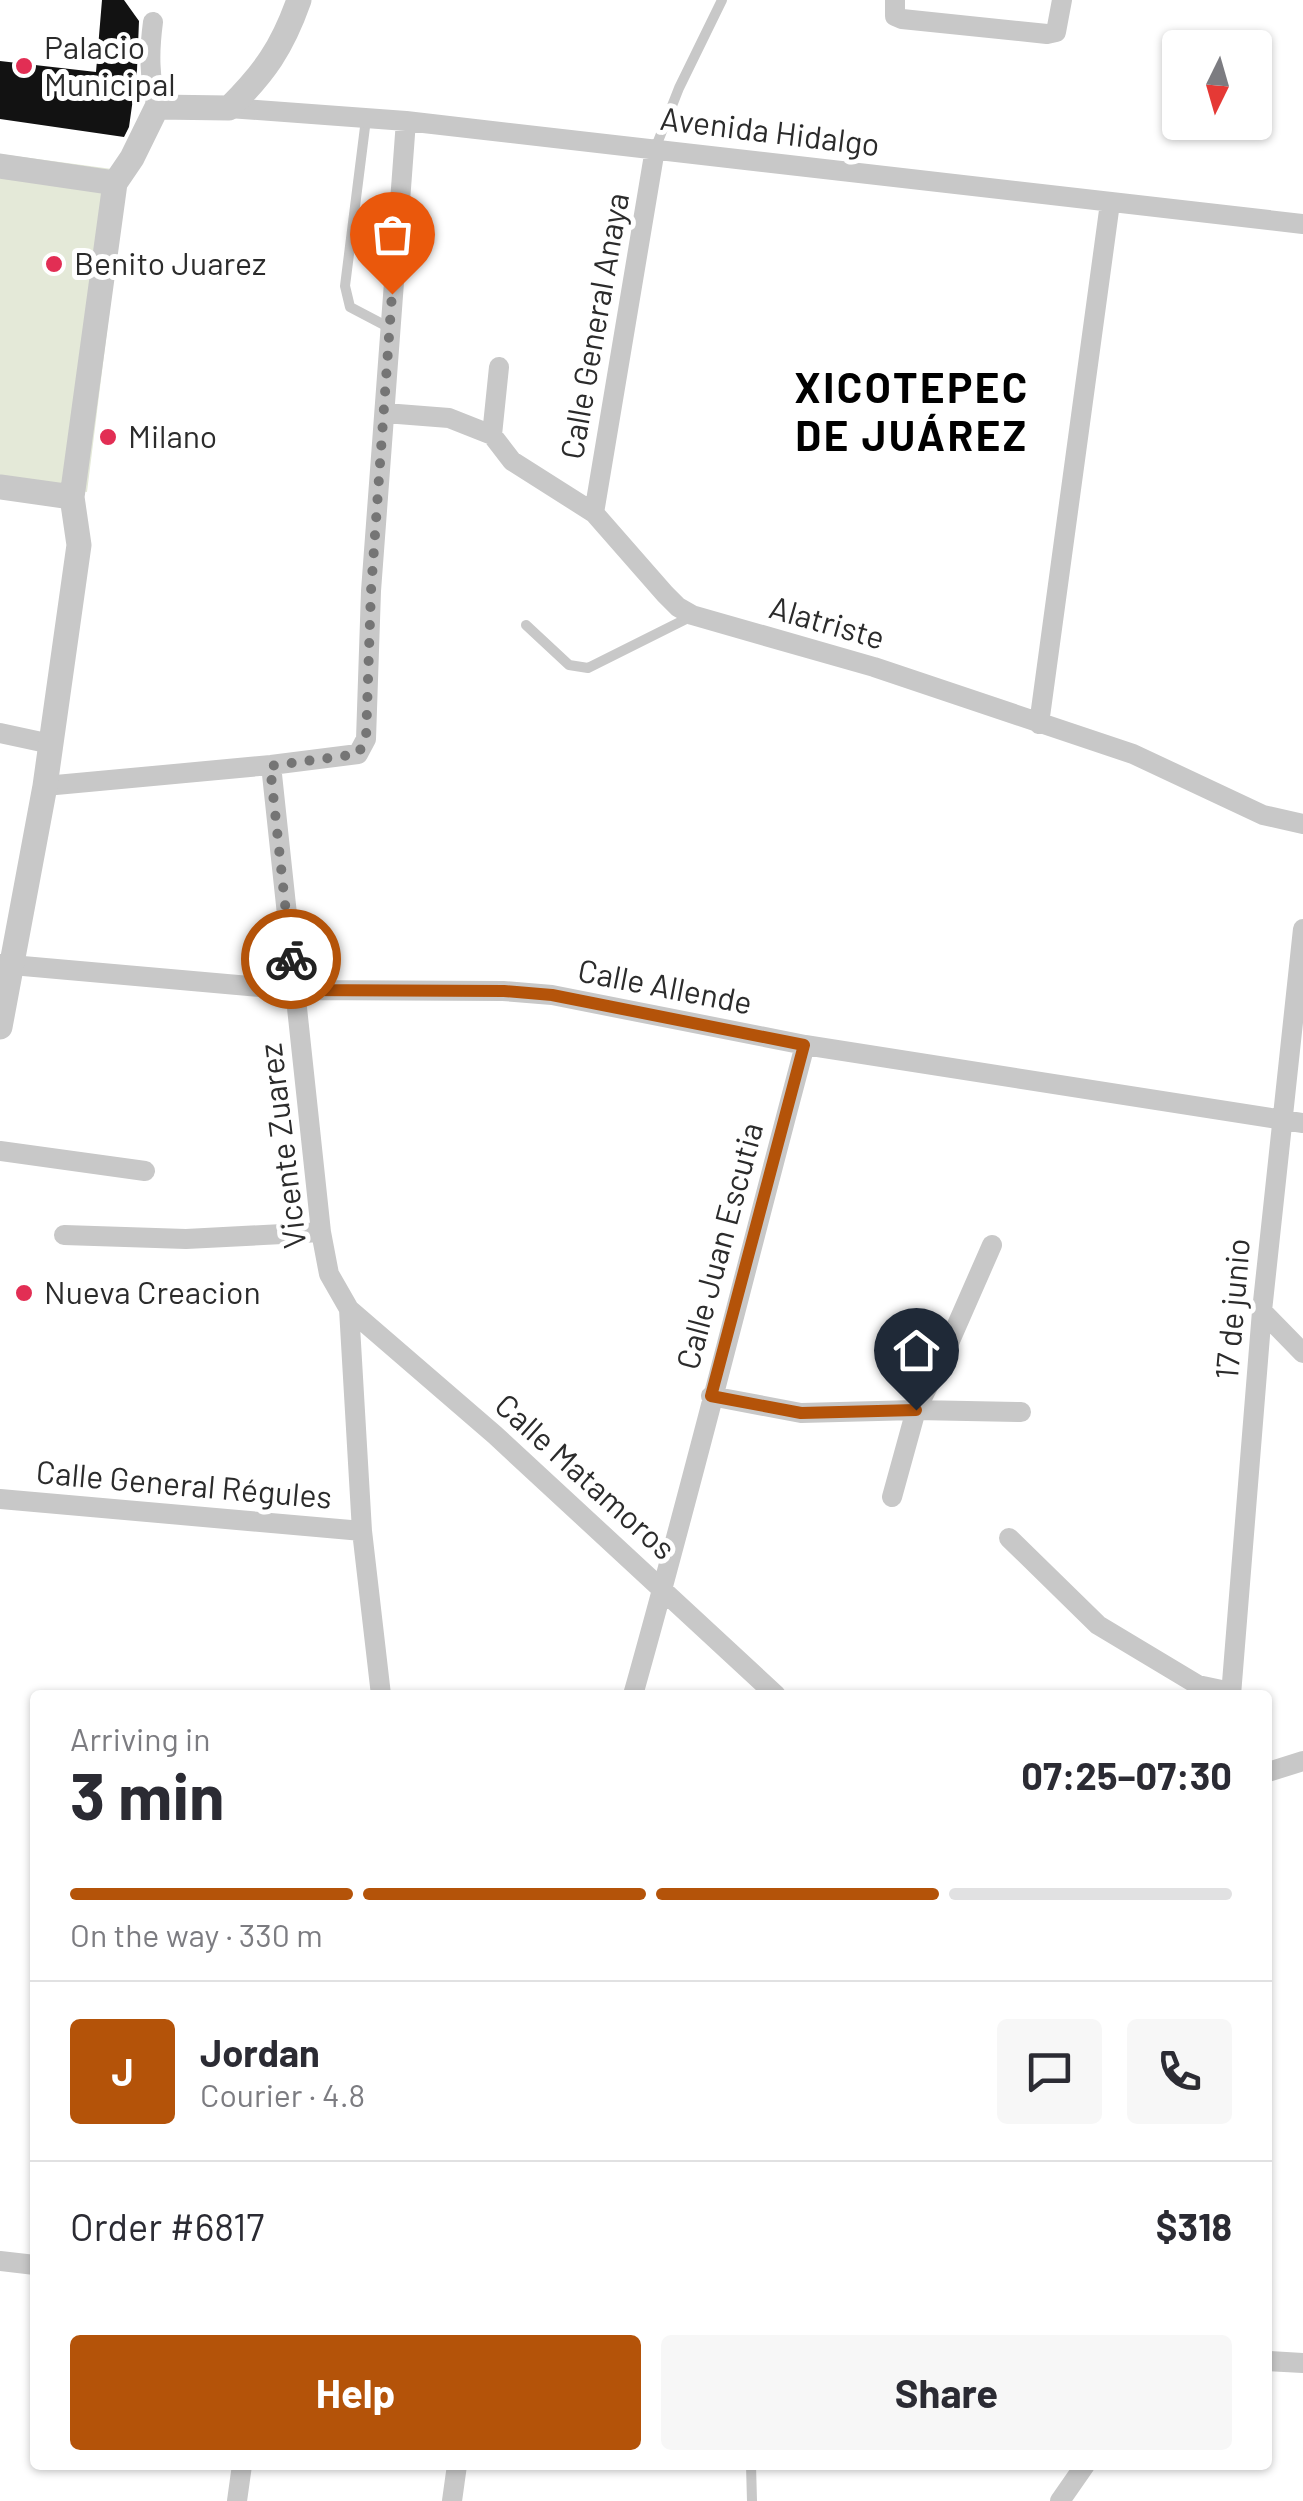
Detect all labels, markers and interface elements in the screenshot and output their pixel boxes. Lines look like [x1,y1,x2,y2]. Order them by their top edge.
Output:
place label: Palacio Municipal [44,27,176,102]
north arrow [1162,30,1272,140]
map controls [1162,30,1272,140]
marker: Palacio Municipal [13,55,35,77]
street label: Avenida Hidalgo [658,98,882,162]
street label: Calle General Anaya [551,190,635,462]
pin [350,192,435,295]
icon: bag [365,207,420,262]
place label: Benito Juarez [74,243,266,281]
marker: Benito Juarez [43,253,65,275]
district label: XICOTEPEC DE JUÁREZ [794,361,1030,459]
place label: Milano [128,416,217,454]
marker: Milano [97,426,119,448]
street label: Alatriste [766,587,890,656]
courier [241,909,341,1009]
icon: bike [264,932,319,987]
street label: Calle Allende [575,950,756,1021]
street label: Vicente Zuarez [250,1042,312,1251]
street label: Calle Juan Escutia [667,1118,769,1373]
street label: 17 de junio [1206,1237,1256,1381]
place label: Nueva Creacion [44,1272,261,1310]
marker: Nueva Creacion [13,1282,35,1304]
pin [874,1308,959,1411]
icon: home [889,1323,944,1378]
street label: Calle Matamoros [489,1385,684,1566]
street label: Calle General Régules [35,1451,334,1515]
text: Arriving in [70,1719,210,1757]
text: 07:25–07:30 [1021,1752,1232,1798]
text: 3 min [70,1755,225,1833]
text: On the way · 330 m [70,1915,323,1953]
button: chat [997,2019,1102,2124]
button: phone [1127,2019,1232,2124]
text: Jordan [200,2029,320,2075]
text: J [111,2048,134,2094]
text: Courier · 4.8 [200,2075,365,2113]
text: Order #6817 [70,2203,264,2249]
text: $318 [1156,2203,1232,2249]
button: Help [70,2335,641,2450]
button: Share [661,2335,1232,2450]

